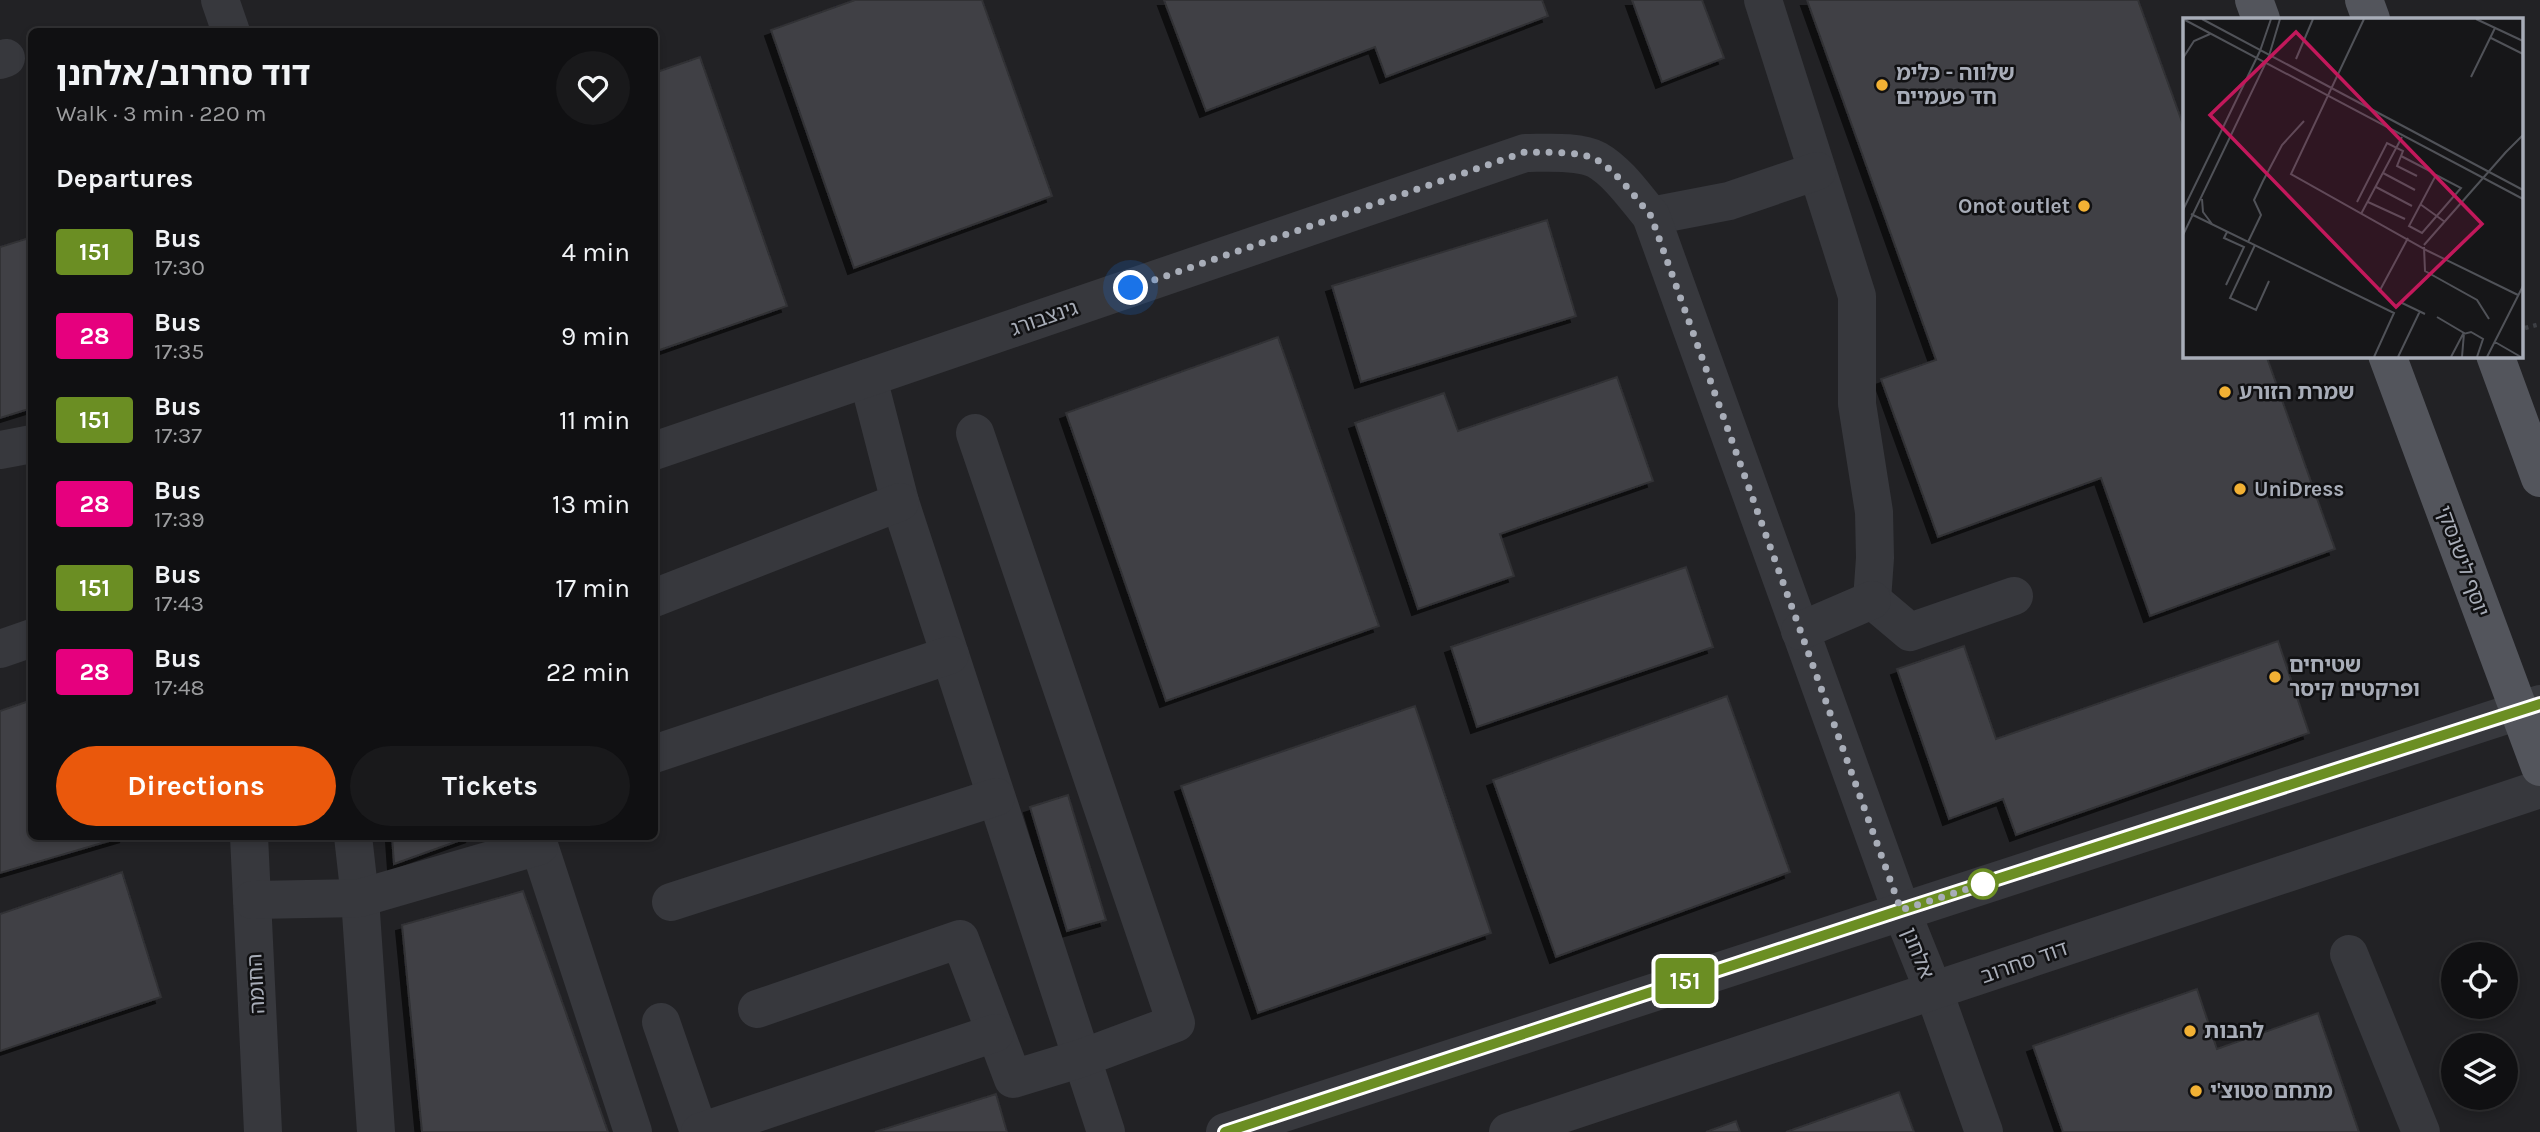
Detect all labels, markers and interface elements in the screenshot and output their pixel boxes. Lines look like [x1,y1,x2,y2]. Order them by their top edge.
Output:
inset map [2183,18,2522,357]
button: heart [556,51,630,125]
text: דוד סחרוב/אלחנן [56,55,310,93]
place label: שלווה - כלימ חד פעמיים [1896,61,2015,109]
marker: שלווה - כלימ חד פעמיים [1874,77,1890,93]
text: Walk · 3 min · 220 m [56,100,267,127]
text: Departures [56,163,193,194]
place label: Onot outlet [1958,194,2070,218]
marker: Onot outlet [2076,198,2092,214]
text: Bus [154,223,201,254]
text: 4 min [562,237,630,268]
text: 151 [79,238,110,266]
text: 17:30 [154,254,205,281]
your location [1113,270,1148,305]
street label: גינצבורג [1007,295,1081,341]
text: Bus [154,307,201,338]
text: 9 min [561,321,630,352]
text: 28 [79,322,110,350]
text: 17:35 [154,338,204,365]
place label: שמרת הזורע [2239,380,2354,404]
marker: שמרת הזורע [2217,384,2233,400]
text: Bus [154,391,201,422]
text: 11 min [559,405,630,436]
text: 151 [79,406,110,434]
text: 17:37 [154,422,202,449]
text: Bus [154,475,201,506]
place label: UniDress [2254,477,2344,501]
marker: UniDress [2232,481,2248,497]
text: 13 min [552,489,630,520]
text: 28 [79,490,110,518]
street label: יוסף לישנסקי [2432,502,2494,620]
text: 17:39 [154,506,205,533]
text: Bus [154,559,201,590]
text: 17 min [555,573,630,604]
text: 151 [79,574,110,602]
text: 17:43 [154,590,204,617]
text: Bus [154,643,201,674]
place label: שטיחים ופרקטים קיסר [2289,653,2420,701]
text: 22 min [546,657,630,688]
text: 28 [79,658,110,686]
marker: שטיחים ופרקטים קיסר [2267,669,2283,685]
text: 17:48 [154,674,205,701]
button: Directions [56,746,336,826]
button: Tickets [350,746,630,826]
unlabelled marker [1968,869,1998,899]
street label: אלחנן [1897,924,1939,982]
street label: דוד סחרוב [1977,936,2071,988]
map controls [2441,942,2518,1110]
button: locate [2441,942,2518,1019]
street label: החומה [242,953,270,1015]
line badge: 151 [1645,958,1725,1004]
text: 151 [1669,967,1701,995]
place label: להבות [2204,1019,2265,1043]
marker: להבות [2182,1023,2198,1039]
button: layers [2441,1033,2518,1110]
place label: מתחם סטוצ'י [2210,1079,2333,1103]
marker: מתחם סטוצ'י [2188,1083,2204,1099]

